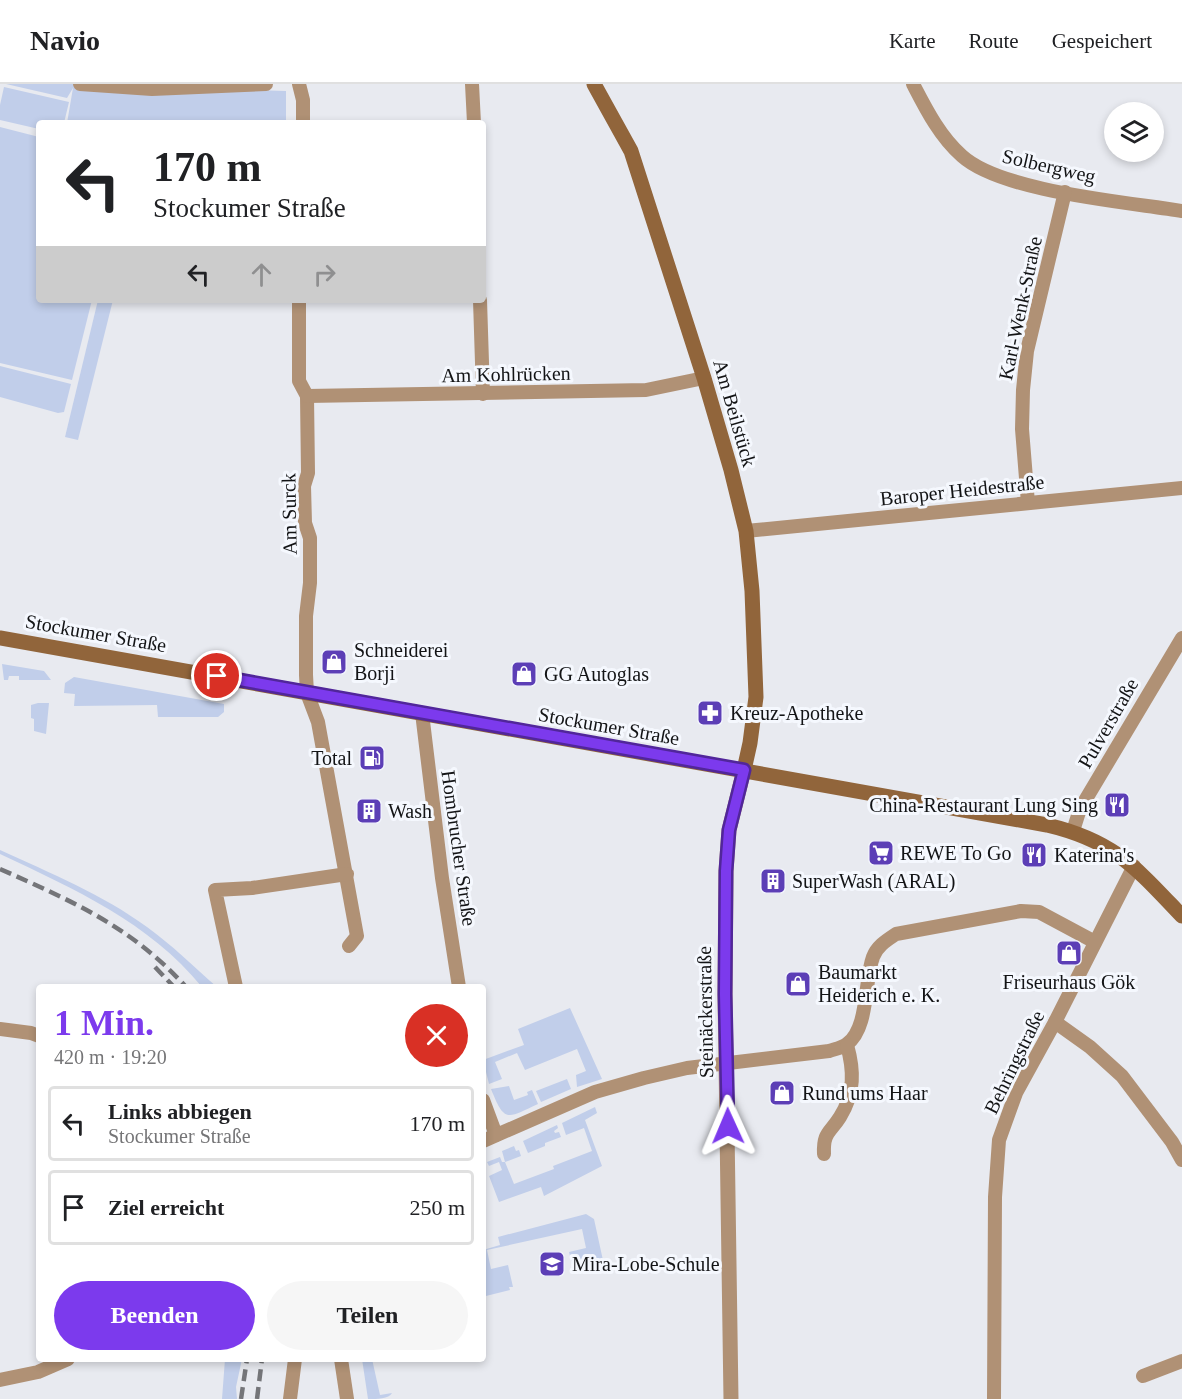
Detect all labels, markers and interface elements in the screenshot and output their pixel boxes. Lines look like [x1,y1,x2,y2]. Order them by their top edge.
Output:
text: Navio [30,25,100,56]
text: Karte [889,29,936,53]
text: Route [969,29,1019,53]
text: Gespeichert [1052,29,1152,53]
map controls [1104,102,1164,162]
button: layers [1104,102,1164,162]
icon: left [54,144,132,222]
text: 170 m [153,144,262,190]
street label: Solbergweg [1000,145,1098,188]
text: Stockumer Straße [153,193,346,223]
street label: Karl-Wenk-Straße [994,234,1046,382]
icon: left [182,258,215,291]
icon: ahead [245,258,278,291]
icon: right [308,258,341,291]
street label: Am Beilstück [709,357,761,469]
street label: Am Kohlrücken [441,362,571,386]
street label: Baroper Heidestraße [879,470,1045,511]
street label: Am Surck [277,473,301,555]
street label: Stockumer Straße [24,610,168,656]
place label: Schneiderei Borji [354,639,449,685]
shop icon: Schneiderei Borji [319,647,349,677]
pin [191,650,242,701]
icon: arrive [200,659,233,692]
shop icon: GG Autoglas [509,659,539,689]
place label: GG Autoglas [544,663,649,686]
street label: Pulverstraße [1073,674,1143,772]
pharmacy icon: Kreuz-Apotheke [695,698,725,728]
place label: Kreuz-Apotheke [730,702,863,725]
street label: Stockumer Straße [537,703,681,749]
fuel station icon: Total [357,743,387,773]
place label: Total [311,747,352,769]
street label: Hombrucher Straße [437,769,481,927]
restaurant icon: China-Restaurant Lung Sing [1102,790,1132,820]
place label: China-Restaurant Lung Sing [869,794,1098,817]
building icon: Wash [354,796,384,826]
place label: Wash [388,800,432,822]
supermarket icon: REWE To Go [866,838,896,868]
restaurant icon: Katerina's [1019,840,1049,870]
place label: REWE To Go [900,842,1012,864]
place label: Katerina's [1054,844,1134,866]
building icon: SuperWash (ARAL) [758,866,788,896]
place label: SuperWash (ARAL) [792,870,955,893]
shop icon: Friseurhaus Gök [1054,938,1084,968]
street label: Steinäckerstraße [693,946,717,1078]
place label: Baumarkt Heiderich e. K. [818,961,940,1006]
shop icon: Baumarkt Heiderich e. K. [783,969,813,999]
place label: Friseurhaus Gök [1003,971,1135,993]
text: 1 Min. [54,1003,154,1043]
button: close [405,1004,468,1067]
street label: Behringstraße [980,1007,1049,1118]
text: 420 m · 19:20 [54,1046,167,1068]
shop icon: Rund ums Haar [767,1078,797,1108]
place label: Rund ums Haar [802,1082,928,1104]
position arrow [696,1094,760,1158]
text: Links abbiegen [108,1099,252,1124]
icon: left [57,1107,90,1140]
text: 170 m [409,1111,465,1136]
text: Stockumer Straße [108,1125,251,1147]
icon: arrive [57,1191,90,1224]
text: Ziel erreicht [108,1195,224,1220]
text: 250 m [409,1195,465,1220]
school or university icon: Mira-Lobe-Schule [537,1249,567,1279]
place label: Mira-Lobe-Schule [572,1253,720,1275]
button: Beenden [54,1281,255,1350]
button: Teilen [267,1281,468,1350]

